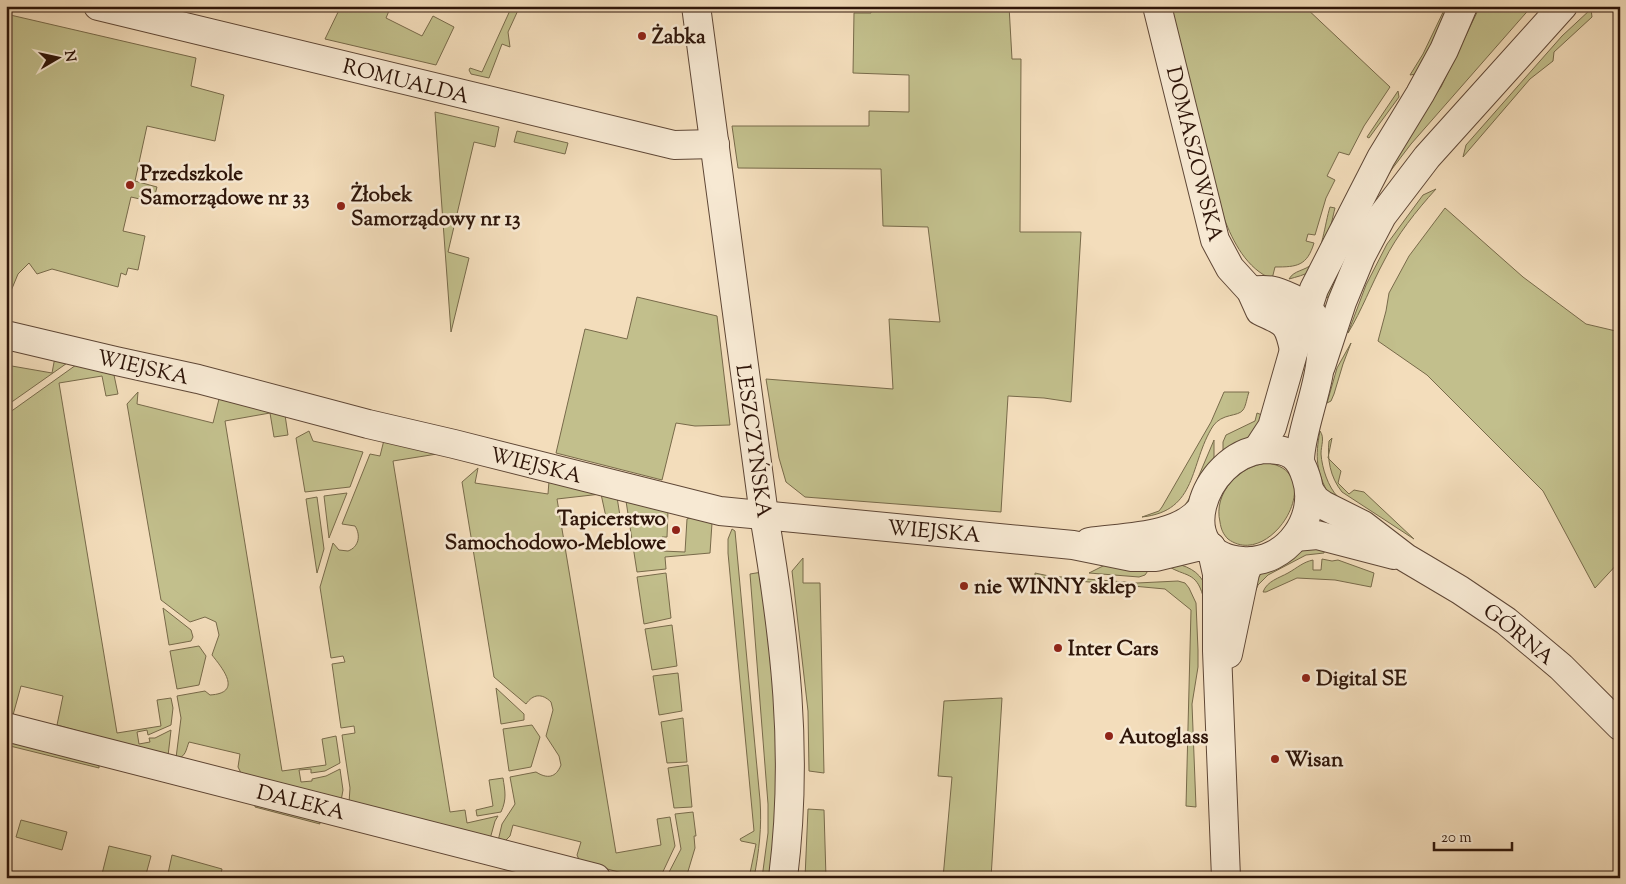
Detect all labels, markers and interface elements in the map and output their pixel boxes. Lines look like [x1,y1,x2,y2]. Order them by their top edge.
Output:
place label: Żabka [652,23,706,53]
marker: Żabka [636,30,648,42]
north arrow [32,32,82,82]
text: N [58,49,80,63]
street label: ROMUALDA [339,53,472,113]
street label: DOMASZOWSKA [1157,64,1229,245]
place label: Przedszkole Samorządowe nr 33 [140,160,309,214]
marker: Przedszkole Samorządowe nr 33 [124,179,136,191]
place label: Żłobek Samorządowy nr 13 [351,181,520,235]
marker: Żłobek Samorządowy nr 13 [335,200,347,212]
street label: WIEJSKA [94,344,192,394]
street label: LESZCZYŃSKA [726,362,778,520]
street label: WIEJSKA [486,441,585,493]
place label: Tapicerstwo Samochodowo-Meblowe [445,505,667,559]
street label: WIEJSKA [886,514,982,552]
marker: Tapicerstwo Samochodowo-Meblowe [670,524,682,536]
place label: nie WINNY sklep [974,573,1137,603]
marker: nie WINNY sklep [958,580,970,592]
street label: GÓRNA [1476,598,1560,674]
place label: Inter Cars [1068,635,1159,665]
marker: Inter Cars [1052,642,1064,654]
place label: Digital SE [1316,665,1407,695]
marker: Digital SE [1300,672,1312,684]
place label: Autoglass [1119,723,1208,753]
marker: Autoglass [1103,730,1115,742]
place label: Wisan [1285,746,1344,776]
marker: Wisan [1269,753,1281,765]
street label: DALEKA [253,778,348,829]
scale bar [1434,819,1511,851]
text: 20 m [1441,828,1472,849]

